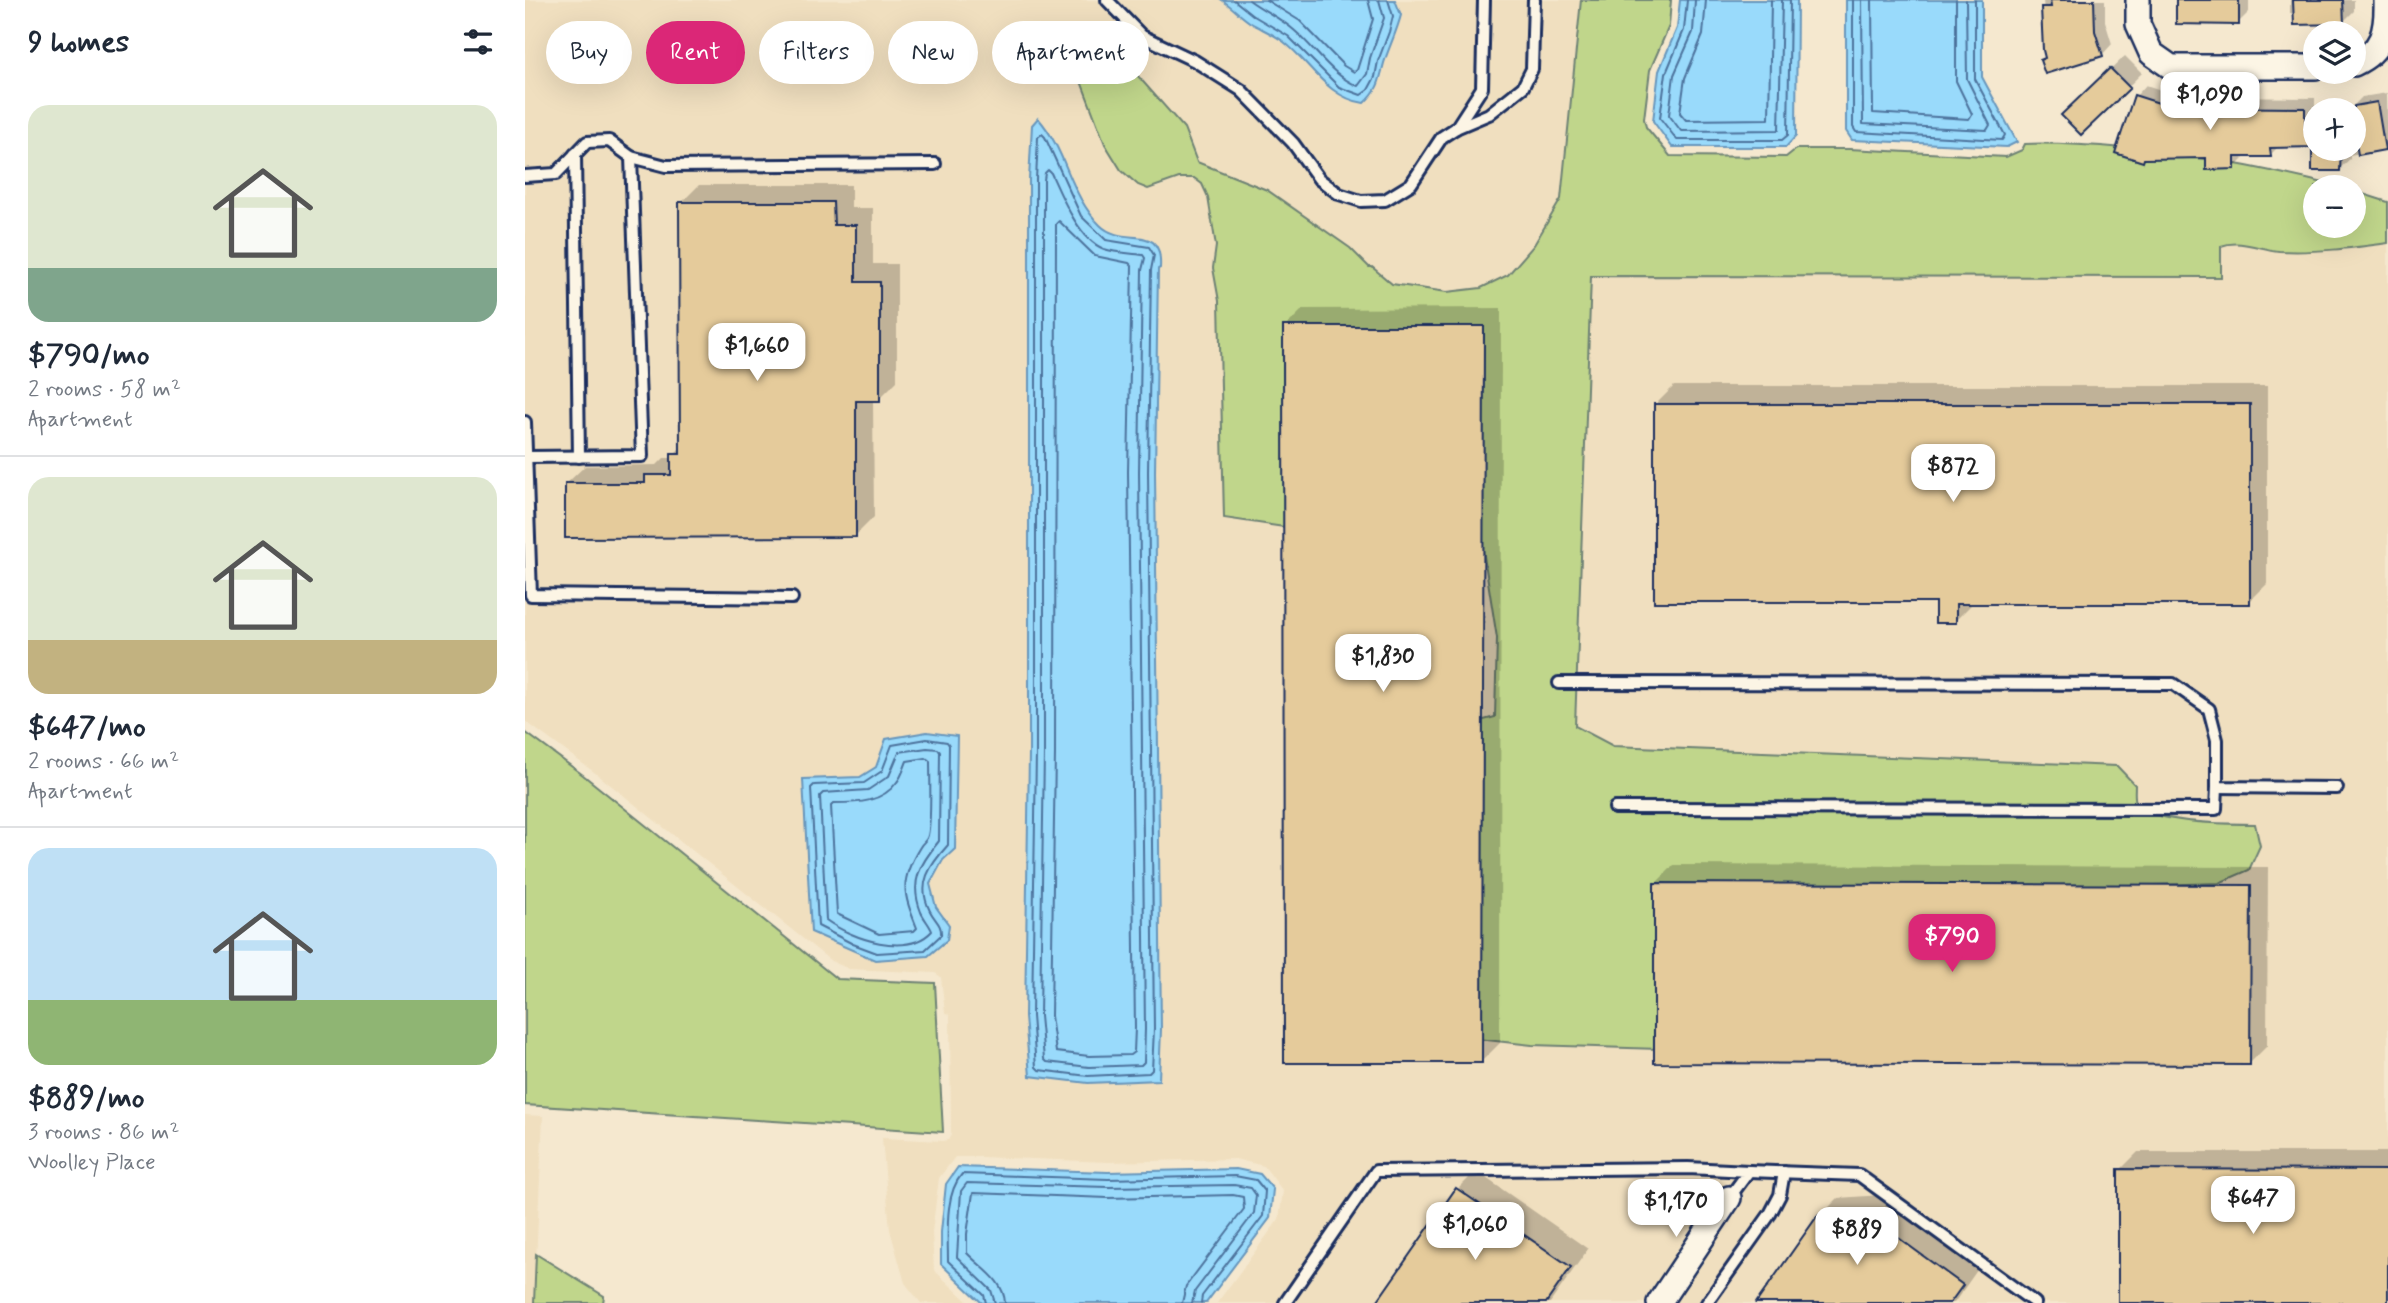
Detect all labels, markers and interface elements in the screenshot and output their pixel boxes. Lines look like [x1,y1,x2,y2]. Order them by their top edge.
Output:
chip: Buy [546,21,632,84]
chip: Rent [646,21,745,84]
chip: Filters [759,21,874,84]
chip: New [888,21,978,84]
chip: Apartment [992,21,1149,84]
map controls [2303,21,2366,238]
button: layers [2303,21,2366,84]
text: 9 homes [28,23,129,62]
icon: filters [459,23,497,61]
pin: $1,090 [2153,72,2267,132]
text: $1,090 [2177,80,2243,110]
button: + [2303,98,2366,161]
icon: home [200,150,326,276]
button: − [2303,175,2366,238]
pin: $1,660 [700,324,814,383]
text: $1,660 [724,331,790,361]
text: $790/mo [28,336,150,375]
text: 2 rooms · 58 m² [28,375,181,405]
text: Apartment [28,405,133,435]
pin: $872 [1912,444,1994,504]
text: $872 [1927,452,1979,482]
icon: home [200,522,326,648]
pin: $1,830 [1326,634,1440,694]
text: $1,830 [1351,642,1415,672]
text: $647/mo [28,708,146,747]
text: 2 rooms · 66 m² [28,747,179,777]
text: Apartment [28,777,133,807]
icon: home [200,893,326,1019]
pin: $790 [1911,914,1993,974]
text: $790 [1924,922,1980,952]
text: $889/mo [28,1079,145,1118]
text: 3 rooms · 86 m² [28,1118,179,1148]
text: Woolley Place [28,1148,156,1178]
pin: $647 [2212,1176,2294,1236]
pin: $1,170 [1619,1180,1733,1239]
text: $647 [2227,1184,2279,1214]
text: $1,170 [1644,1187,1708,1217]
pin: $1,060 [1418,1202,1532,1262]
pin: $889 [1816,1208,1898,1267]
text: $1,060 [1442,1210,1508,1240]
text: $889 [1831,1215,1883,1245]

